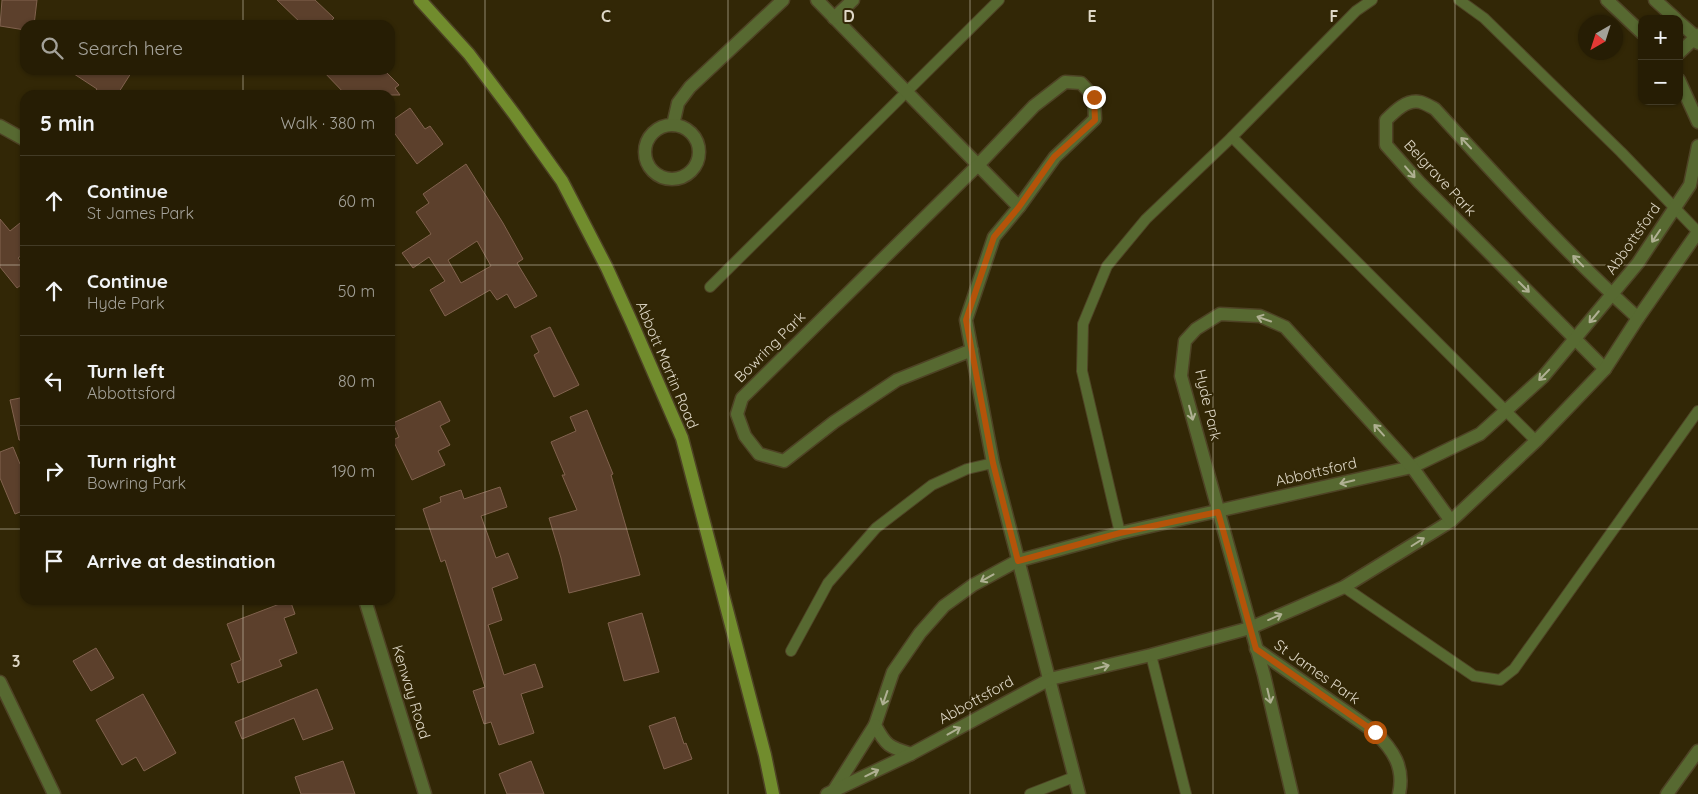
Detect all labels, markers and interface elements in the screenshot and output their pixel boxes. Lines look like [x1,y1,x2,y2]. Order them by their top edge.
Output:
text: C [601,6,611,26]
text: D [843,6,855,26]
text: E [1087,6,1097,26]
text: F [1330,6,1339,26]
north arrow [1578,15,1623,60]
map controls [1638,15,1683,105]
button: + [1638,15,1683,60]
search box [20,20,395,75]
icon: search [38,34,66,62]
text: Search here [78,36,183,60]
button: − [1638,60,1683,105]
route end [1083,86,1106,109]
text: 5 min [40,110,95,136]
text: Walk · 380 m [280,113,375,133]
street label: Belgrave Park [1400,135,1481,220]
one-way arrow [1460,137,1472,150]
one-way arrow [1404,165,1416,178]
text: Continue [87,179,168,203]
icon: ahead [40,187,68,215]
text: 60 m [338,191,375,211]
street label: Abbottsford [1601,199,1664,278]
text: St James Park [87,203,194,223]
one-way arrow [1651,229,1661,243]
one-way arrow [1572,254,1584,267]
text: Continue [87,269,168,293]
icon: ahead [40,277,68,305]
text: 50 m [338,281,375,301]
one-way arrow [1518,281,1530,293]
text: Hyde Park [87,293,165,313]
street label: Abbott Martin Road [632,298,703,431]
street label: Bowring Park [730,307,809,386]
one-way arrow [1589,310,1600,323]
one-way arrow [1257,314,1272,323]
text: Turn left [87,359,165,383]
icon: left [40,367,68,395]
street label: Hyde Park [1191,367,1226,442]
one-way arrow [1538,369,1550,382]
text: 80 m [338,371,375,391]
text: Abbottsford [87,383,175,403]
one-way arrow [1187,404,1196,420]
one-way arrow [1374,424,1385,437]
text: Turn right [87,449,176,473]
street label: Abbottsford [1273,453,1358,490]
icon: right [40,457,68,485]
text: 190 m [332,461,375,481]
text: Bowring Park [87,473,186,493]
one-way arrow [1340,478,1356,487]
one-way arrow [1410,536,1424,546]
icon: arrive [40,547,68,575]
text: Arrive at destination [87,549,276,573]
one-way arrow [980,573,995,583]
one-way arrow [1267,612,1282,622]
street label: St James Park [1271,635,1364,708]
street label: Kenway Road [388,643,435,741]
text: 3 [12,651,20,671]
one-way arrow [1093,662,1109,671]
street label: Abbottsford [935,671,1017,728]
one-way arrow [1265,688,1274,704]
one-way arrow [879,690,889,706]
route start [1364,721,1387,744]
one-way arrow [946,726,961,735]
one-way arrow [864,767,879,777]

